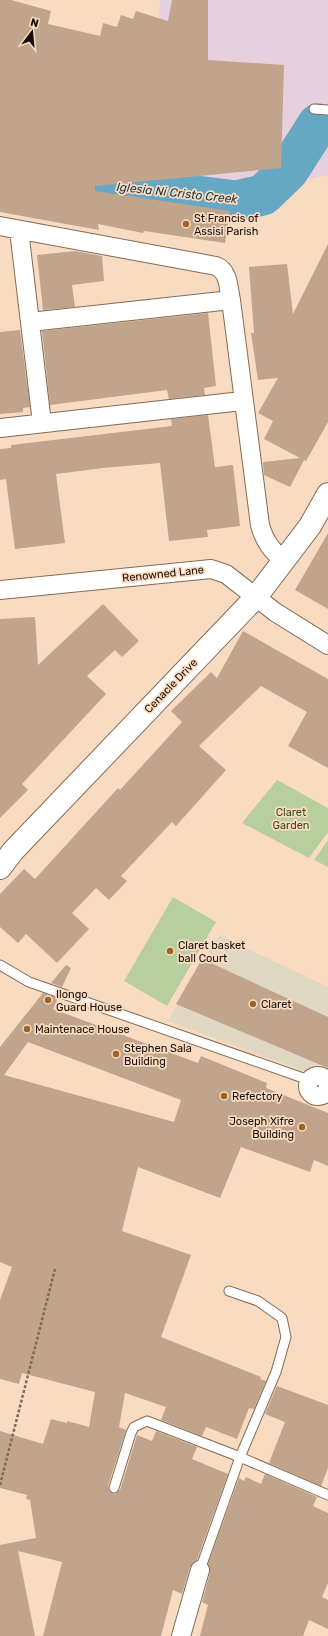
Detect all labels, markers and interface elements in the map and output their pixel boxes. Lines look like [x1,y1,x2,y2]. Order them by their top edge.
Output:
north arrow [12,12,52,52]
text: N [29,16,40,30]
water label: Iglesia Ni Cristo Creek [116,180,239,206]
place label: St Francis of Assisi Parish [194,212,259,238]
marker: St Francis of Assisi Parish [181,219,191,229]
street label: Renowned Lane [121,563,205,585]
street label: Cenacle Drive [142,656,200,716]
park label: Claret Garden [273,806,310,832]
place label: Claret basket ball Court [178,939,246,965]
marker: Claret basket ball Court [165,946,175,956]
place label: Ilongo Guard House [56,988,122,1014]
marker: Ilongo Guard House [43,995,53,1005]
place label: Claret [261,998,292,1011]
marker: Claret [248,999,258,1009]
place label: Maintenace House [35,1023,130,1036]
marker: Maintenace House [22,1024,32,1034]
place label: Stephen Sala Building [124,1042,192,1068]
marker: Stephen Sala Building [111,1049,121,1059]
place label: Refectory [232,1090,282,1103]
marker: Refectory [219,1091,229,1101]
place label: Joseph Xifre Building [229,1115,294,1141]
marker: Joseph Xifre Building [297,1122,307,1132]

